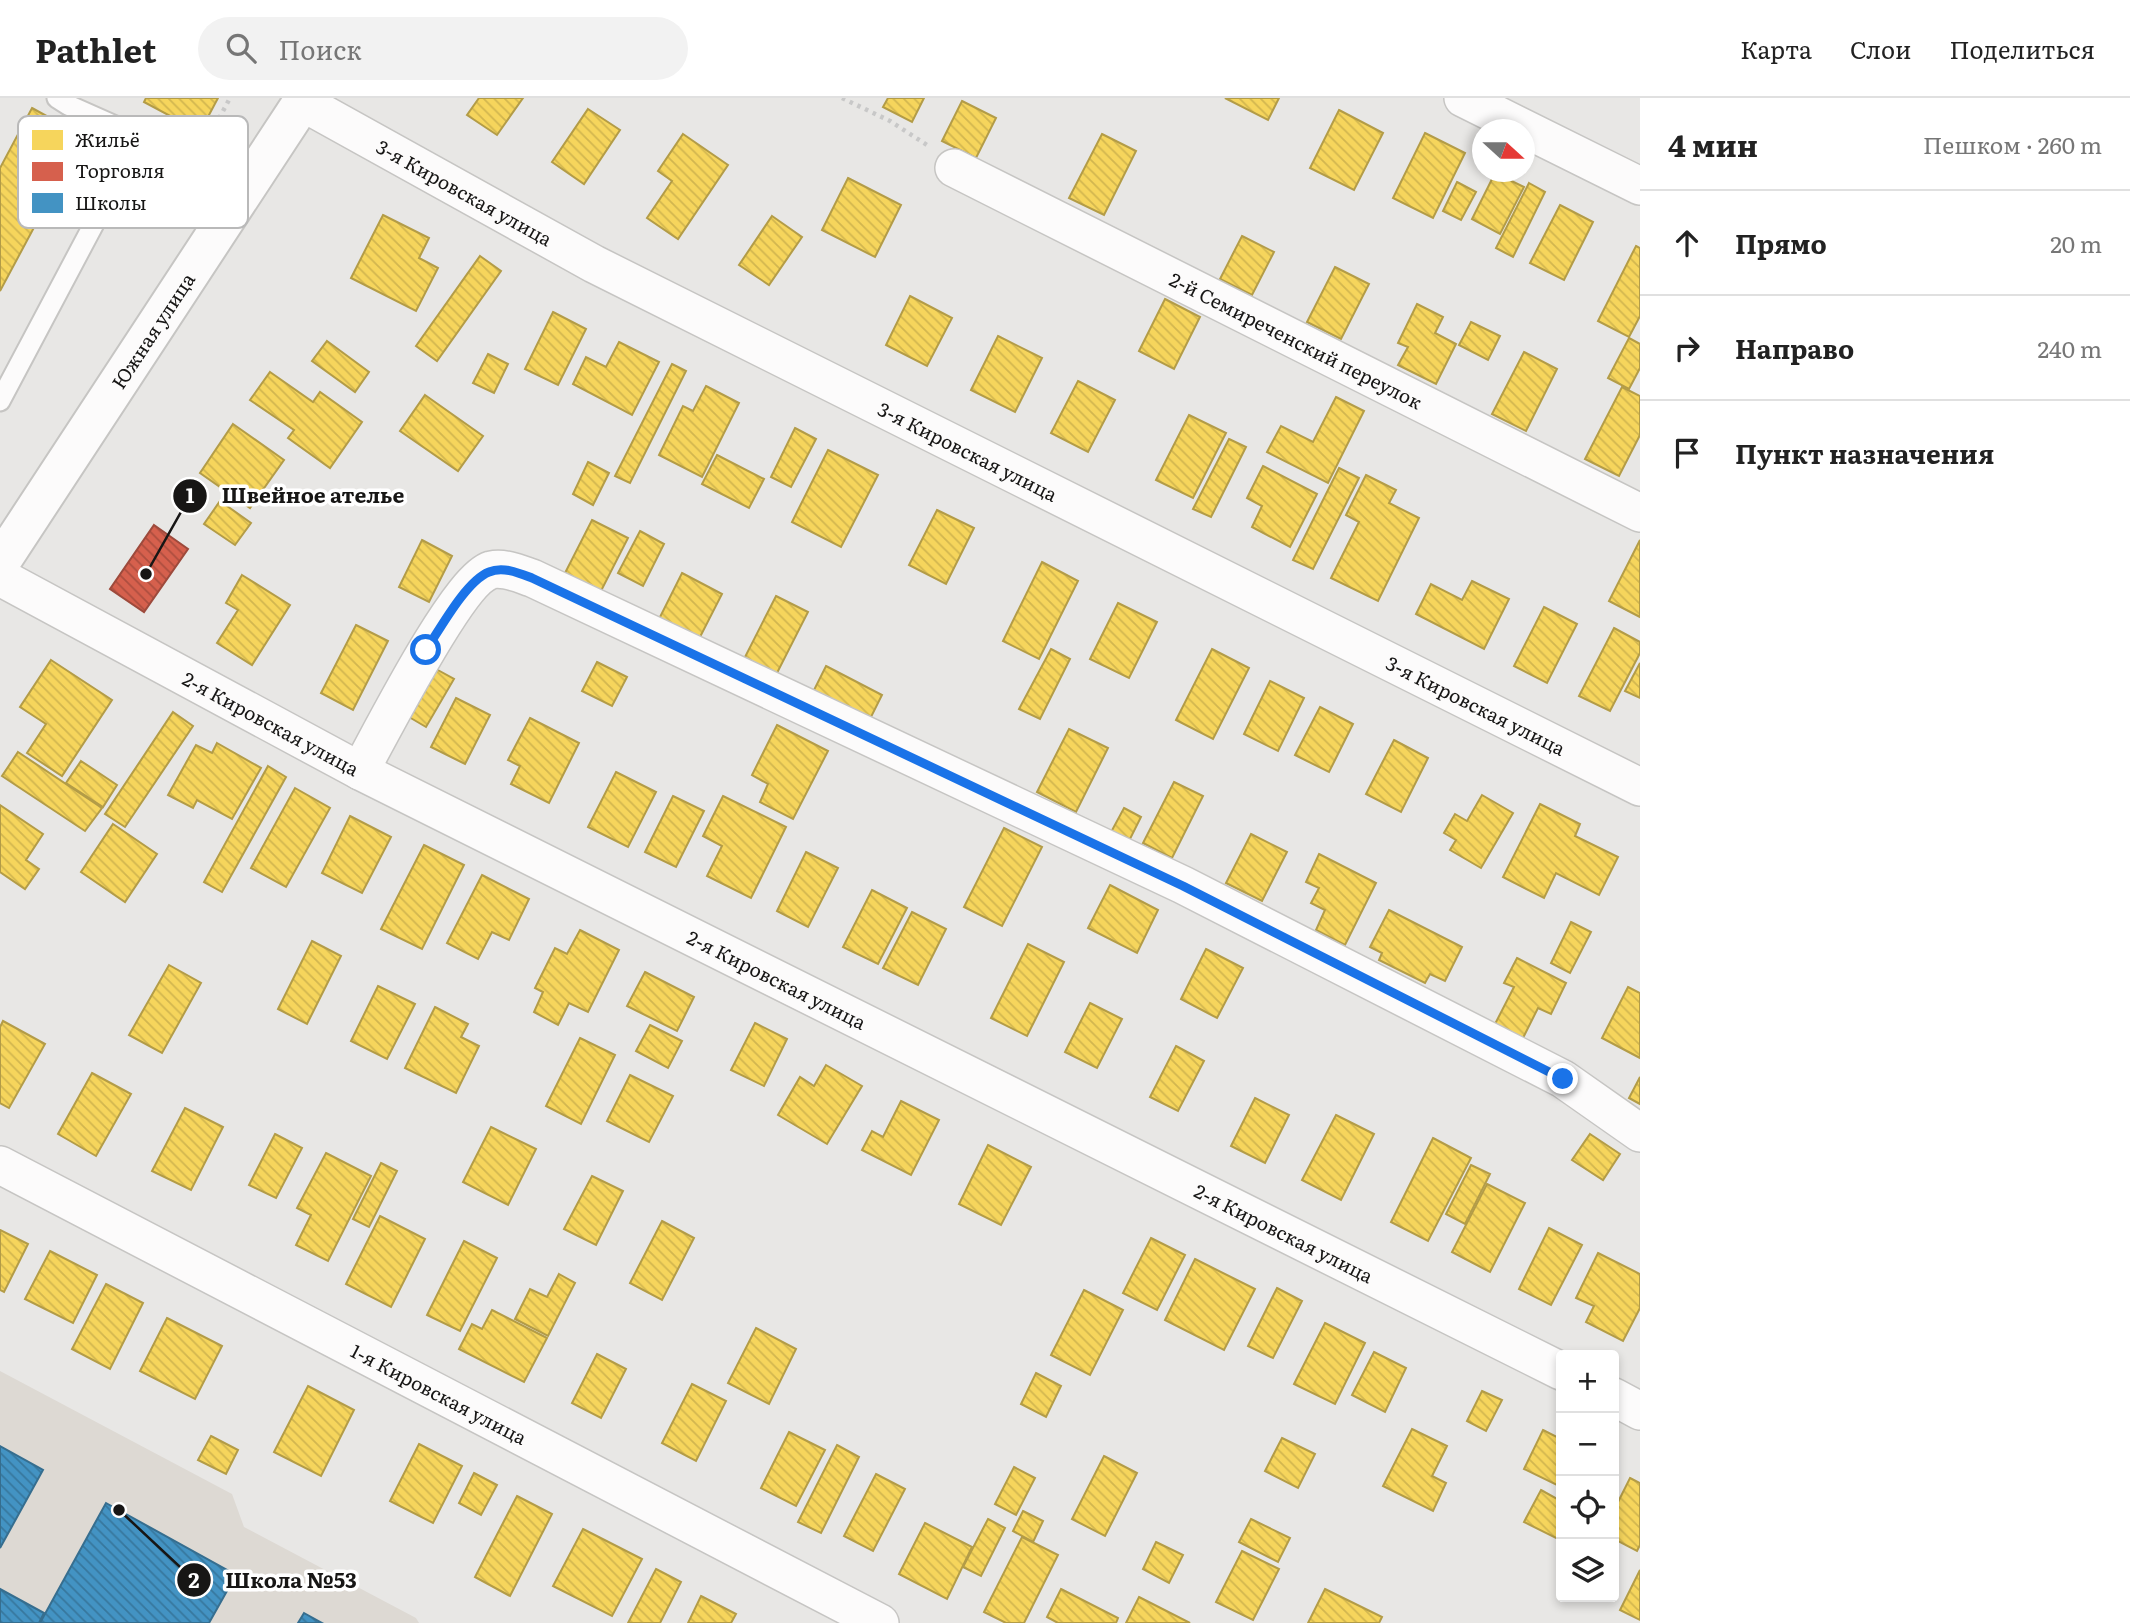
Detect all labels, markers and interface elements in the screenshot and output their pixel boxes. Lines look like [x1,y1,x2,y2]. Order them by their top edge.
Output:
search box [198,17,688,80]
text: Pathlet [35,24,156,73]
icon: search [222,29,260,67]
text: Поиск [278,29,362,68]
text: Карта [1740,31,1812,66]
text: Слои [1850,31,1911,66]
text: Поделиться [1949,31,2095,66]
legend [18,116,248,228]
north arrow [1472,119,1535,182]
text: 4 мин [1668,122,1758,166]
text: Жильё [75,125,140,153]
text: Пешком · 260 m [1923,127,2102,161]
street label: 3-я Кировская улица [372,132,558,253]
text: Торговля [75,156,165,184]
text: Школы [75,188,146,216]
text: Прямо [1735,223,1827,262]
icon: ahead [1668,224,1706,262]
text: 20 m [2050,226,2102,260]
street label: 2-й Семиреченский переулок [1165,265,1428,416]
street label: Южная улица [104,266,201,394]
text: Направо [1735,328,1854,367]
icon: right [1668,329,1706,367]
text: 240 m [2037,331,2102,365]
street label: 3-я Кировская улица [873,394,1063,508]
text: Пункт назначения [1735,433,1994,472]
icon: arrive [1668,434,1706,472]
callout: Швейное ателье [173,475,419,517]
text: 1 [186,478,195,509]
text: Швейное ателье [222,478,405,509]
route start [410,634,441,665]
street label: 3-я Кировская улица [1381,648,1571,762]
street label: 2-я Кировская улица [178,664,365,782]
street label: 2-я Кировская улица [683,923,872,1036]
route end [1547,1063,1578,1094]
street label: 2-я Кировская улица [1190,1176,1379,1289]
street label: 1-я Кировская улица [346,1336,533,1451]
map controls [1556,1350,1619,1602]
button: + [1556,1350,1619,1413]
button: − [1556,1413,1619,1476]
button: locate [1556,1476,1619,1539]
button: layers [1556,1539,1619,1602]
callout: Школа №53 [176,1559,370,1601]
text: 2 [188,1563,200,1594]
text: Школа №53 [225,1563,357,1594]

